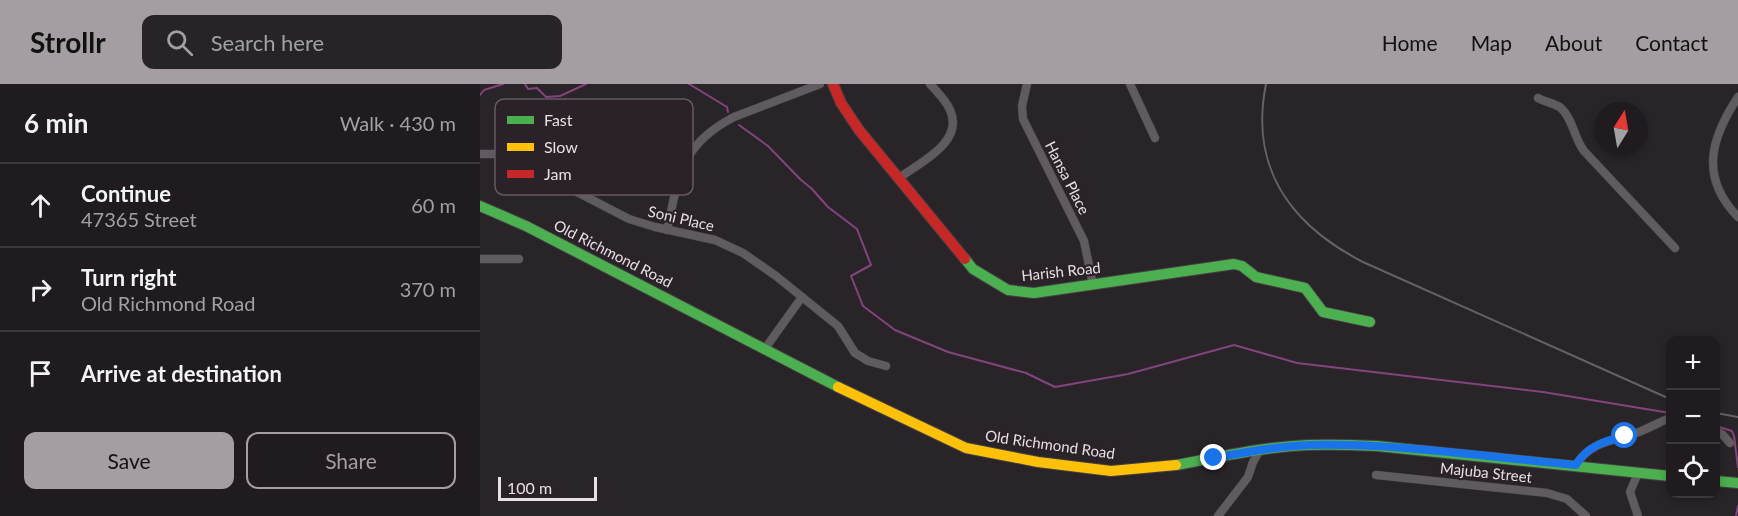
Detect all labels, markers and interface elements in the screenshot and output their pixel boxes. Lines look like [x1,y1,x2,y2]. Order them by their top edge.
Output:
search box [142,15,562,69]
text: Strollr [30,25,106,59]
icon: search [163,26,196,59]
text: Search here [211,29,324,56]
text: Home [1382,30,1438,55]
text: Map [1471,30,1512,55]
text: About [1545,30,1602,55]
text: Contact [1635,30,1708,55]
legend [495,99,693,195]
north arrow [1594,102,1648,156]
text: 6 min [24,107,88,139]
text: Fast [544,110,573,129]
text: Walk · 430 m [340,111,456,135]
text: Slow [544,137,578,156]
street label: Hansa Place [1042,138,1094,217]
text: Jam [544,164,572,183]
text: Continue [81,180,171,207]
icon: ahead [24,189,57,222]
text: 60 m [411,193,456,217]
street label: Soni Place [646,202,716,234]
text: 47365 Street [81,207,197,231]
street label: Old Richmond Road [551,215,676,291]
street label: Harish Road [1020,258,1101,284]
text: Turn right [81,264,176,291]
icon: right [24,273,57,306]
text: 370 m [400,277,456,301]
text: Old Richmond Road [81,291,255,315]
map controls [1666,336,1720,498]
button: + [1666,336,1720,390]
icon: arrive [24,357,57,390]
text: Arrive at destination [81,360,282,387]
button: − [1666,390,1720,444]
route start [1611,422,1637,448]
street label: Old Richmond Road [984,426,1116,462]
button: Save [24,432,234,489]
button: Share [246,432,456,489]
route end [1200,444,1226,470]
button: locate [1666,444,1720,498]
street label: Majuba Street [1439,458,1534,486]
scale bar [498,474,597,502]
text: 100 m [507,478,552,497]

